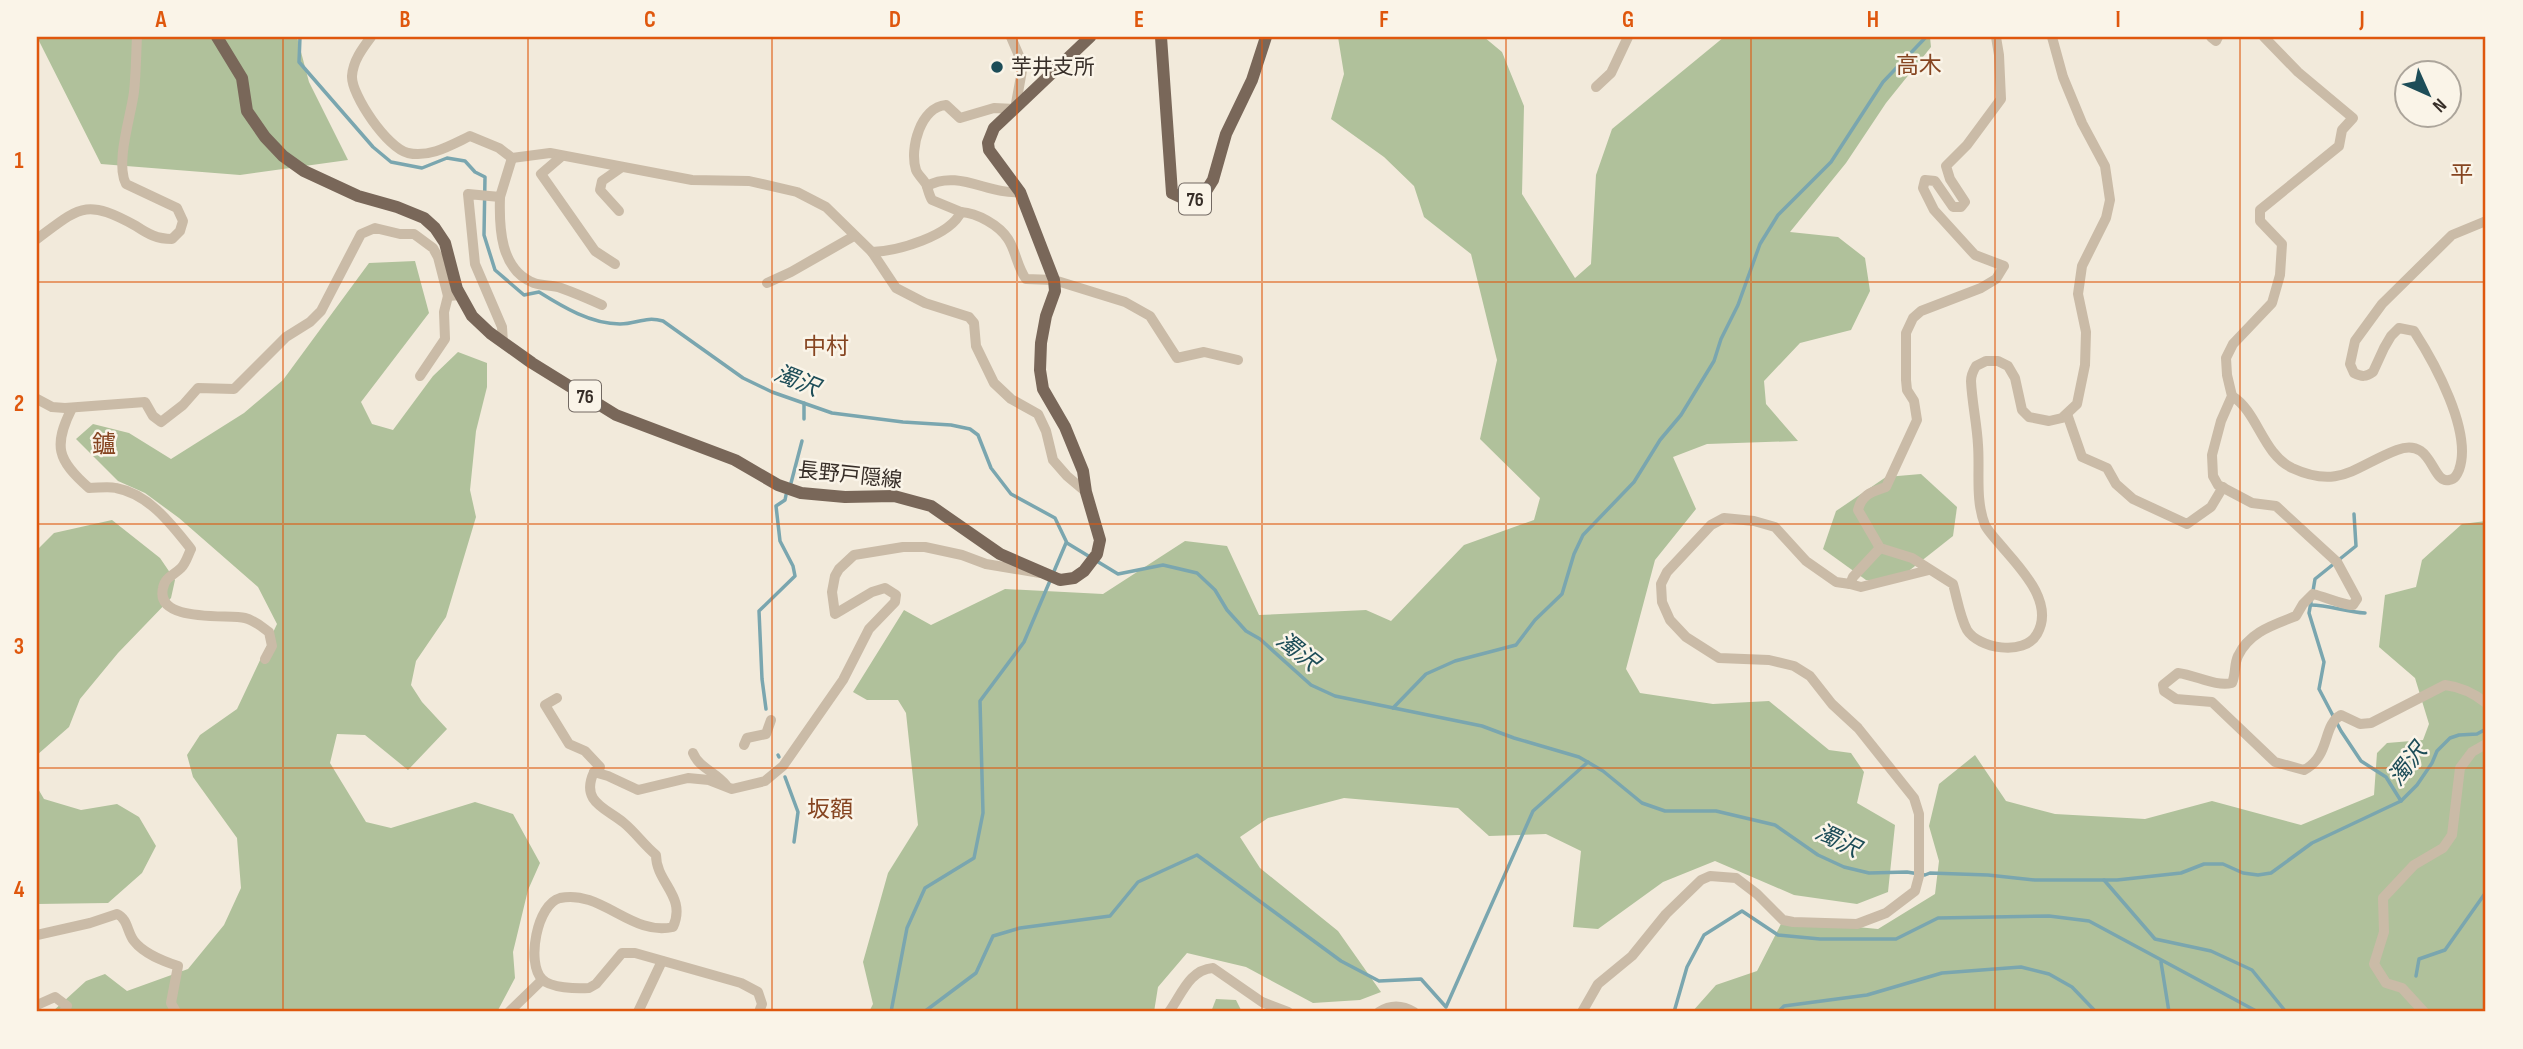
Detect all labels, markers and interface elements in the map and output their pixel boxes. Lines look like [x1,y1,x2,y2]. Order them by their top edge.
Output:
text: A [155,6,168,34]
text: B [400,6,411,34]
text: C [644,6,656,34]
text: D [889,6,901,34]
text: E [1134,6,1144,34]
text: F [1379,6,1389,34]
text: G [1622,6,1634,34]
text: H [1867,6,1879,34]
text: I [2115,6,2121,34]
text: J [2358,6,2365,34]
district label: 高木 [1896,52,1942,80]
place label: 芋井支所 [1011,55,1095,80]
marker: 芋井支所 [989,59,1005,75]
north arrow [2394,60,2464,130]
text: N [2427,93,2451,117]
text: 1 [14,147,24,175]
district label: 平 [2451,161,2474,189]
road number: 76 [1179,183,1211,214]
district label: 中村 [803,333,849,361]
water label: 濁沢 [770,359,826,404]
road number: 76 [569,380,601,412]
text: 2 [14,390,24,418]
district label: 鑪 [92,430,116,459]
street label: 長野戸隠線 [796,458,903,493]
water label: 濁沢 [1271,626,1326,679]
text: 3 [14,633,24,661]
water label: 濁沢 [2383,736,2435,791]
district label: 坂額 [807,796,853,824]
water label: 濁沢 [1811,818,1867,865]
text: 4 [14,876,25,904]

